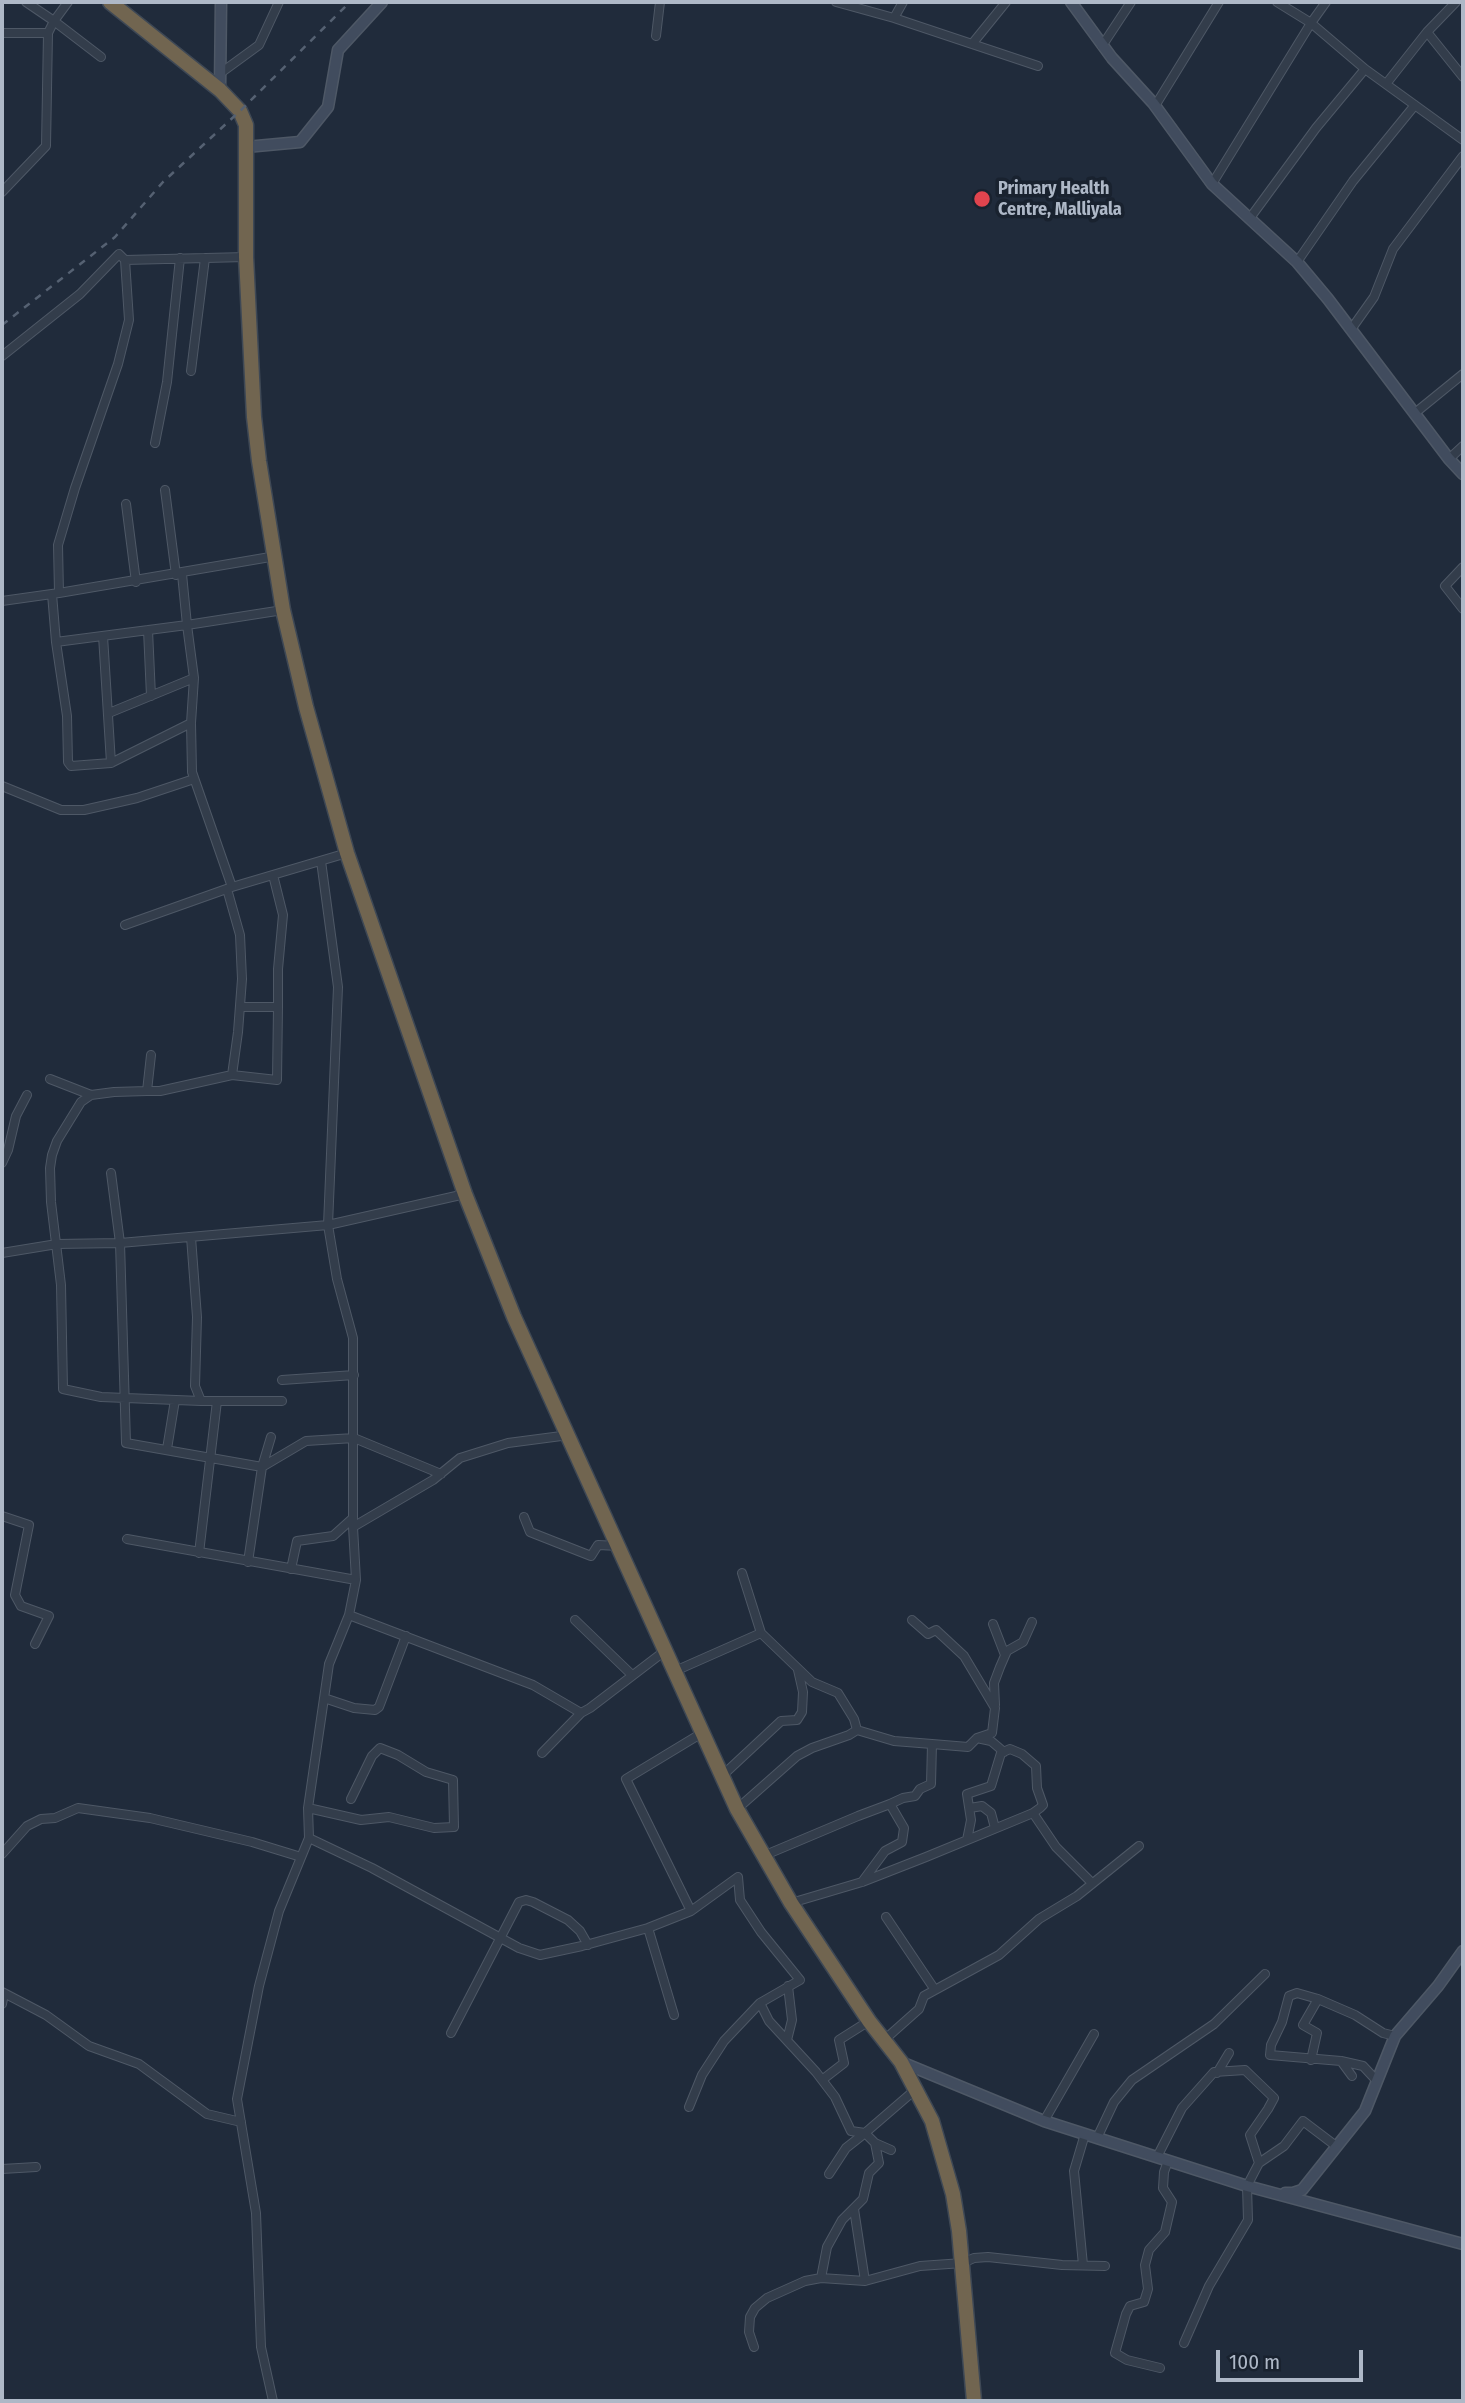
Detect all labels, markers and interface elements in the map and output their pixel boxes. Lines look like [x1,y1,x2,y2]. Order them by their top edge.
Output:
place label: Primary Health Centre, Malliyala [998,178,1122,220]
marker: Primary Health Centre, Malliyala [972,189,992,209]
scale bar [1220,2336,1367,2380]
text: 100 m [1229,2349,1280,2375]

